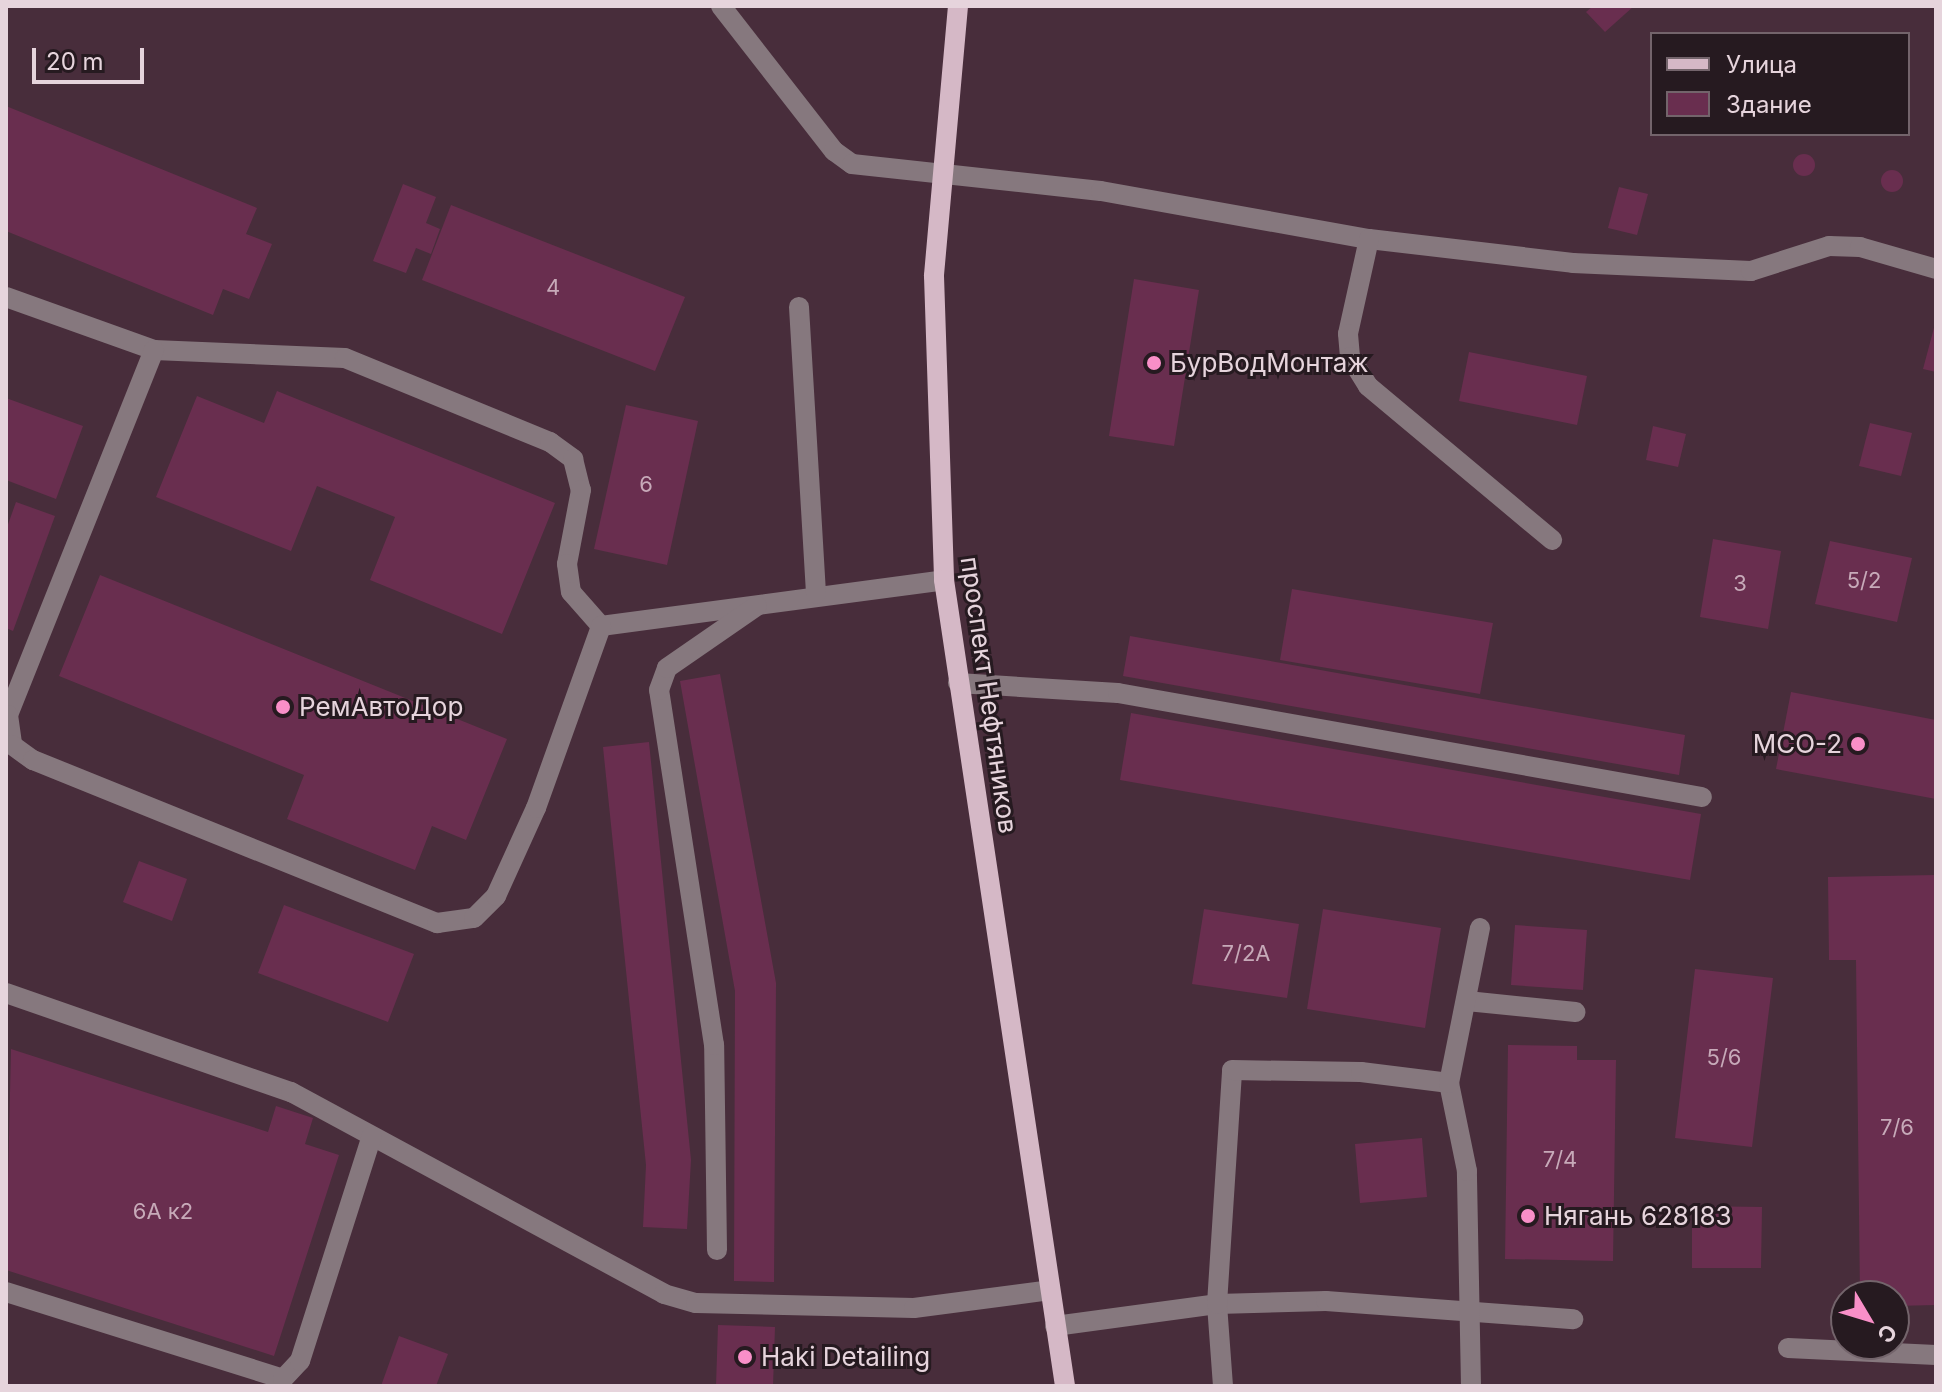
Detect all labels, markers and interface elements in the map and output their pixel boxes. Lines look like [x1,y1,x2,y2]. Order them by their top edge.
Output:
scale bar [36,32,148,82]
legend [1650,32,1910,136]
text: 20 m [46,47,104,76]
text: Улица [1726,50,1797,79]
text: Здание [1726,90,1812,119]
house number: 4 [546,275,560,301]
place label: БурВодМонтаж [1170,347,1368,379]
marker: БурВодМонтаж [1145,354,1163,372]
house number: 6 [639,472,653,498]
street label: проспект Нефтяников [954,555,1024,835]
house number: 5/2 [1847,568,1881,594]
house number: 3 [1733,571,1747,597]
place label: РемАвтоДор [299,691,463,723]
marker: РемАвтоДор [274,698,292,716]
place label: МСО-2 [1753,728,1842,760]
marker: МСО-2 [1849,735,1867,753]
house number: 7/2А [1222,941,1270,967]
house number: 5/6 [1707,1045,1741,1071]
house number: 7/6 [1880,1115,1914,1141]
house number: 7/4 [1543,1147,1577,1173]
house number: 6А к2 [133,1199,193,1225]
place label: Нягань 628183 [1544,1200,1732,1232]
marker: Нягань 628183 [1519,1207,1537,1225]
north arrow [1830,1280,1910,1360]
text: С [1872,1319,1903,1348]
place label: Haki Detailing [761,1341,930,1373]
marker: Haki Detailing [736,1348,754,1366]

